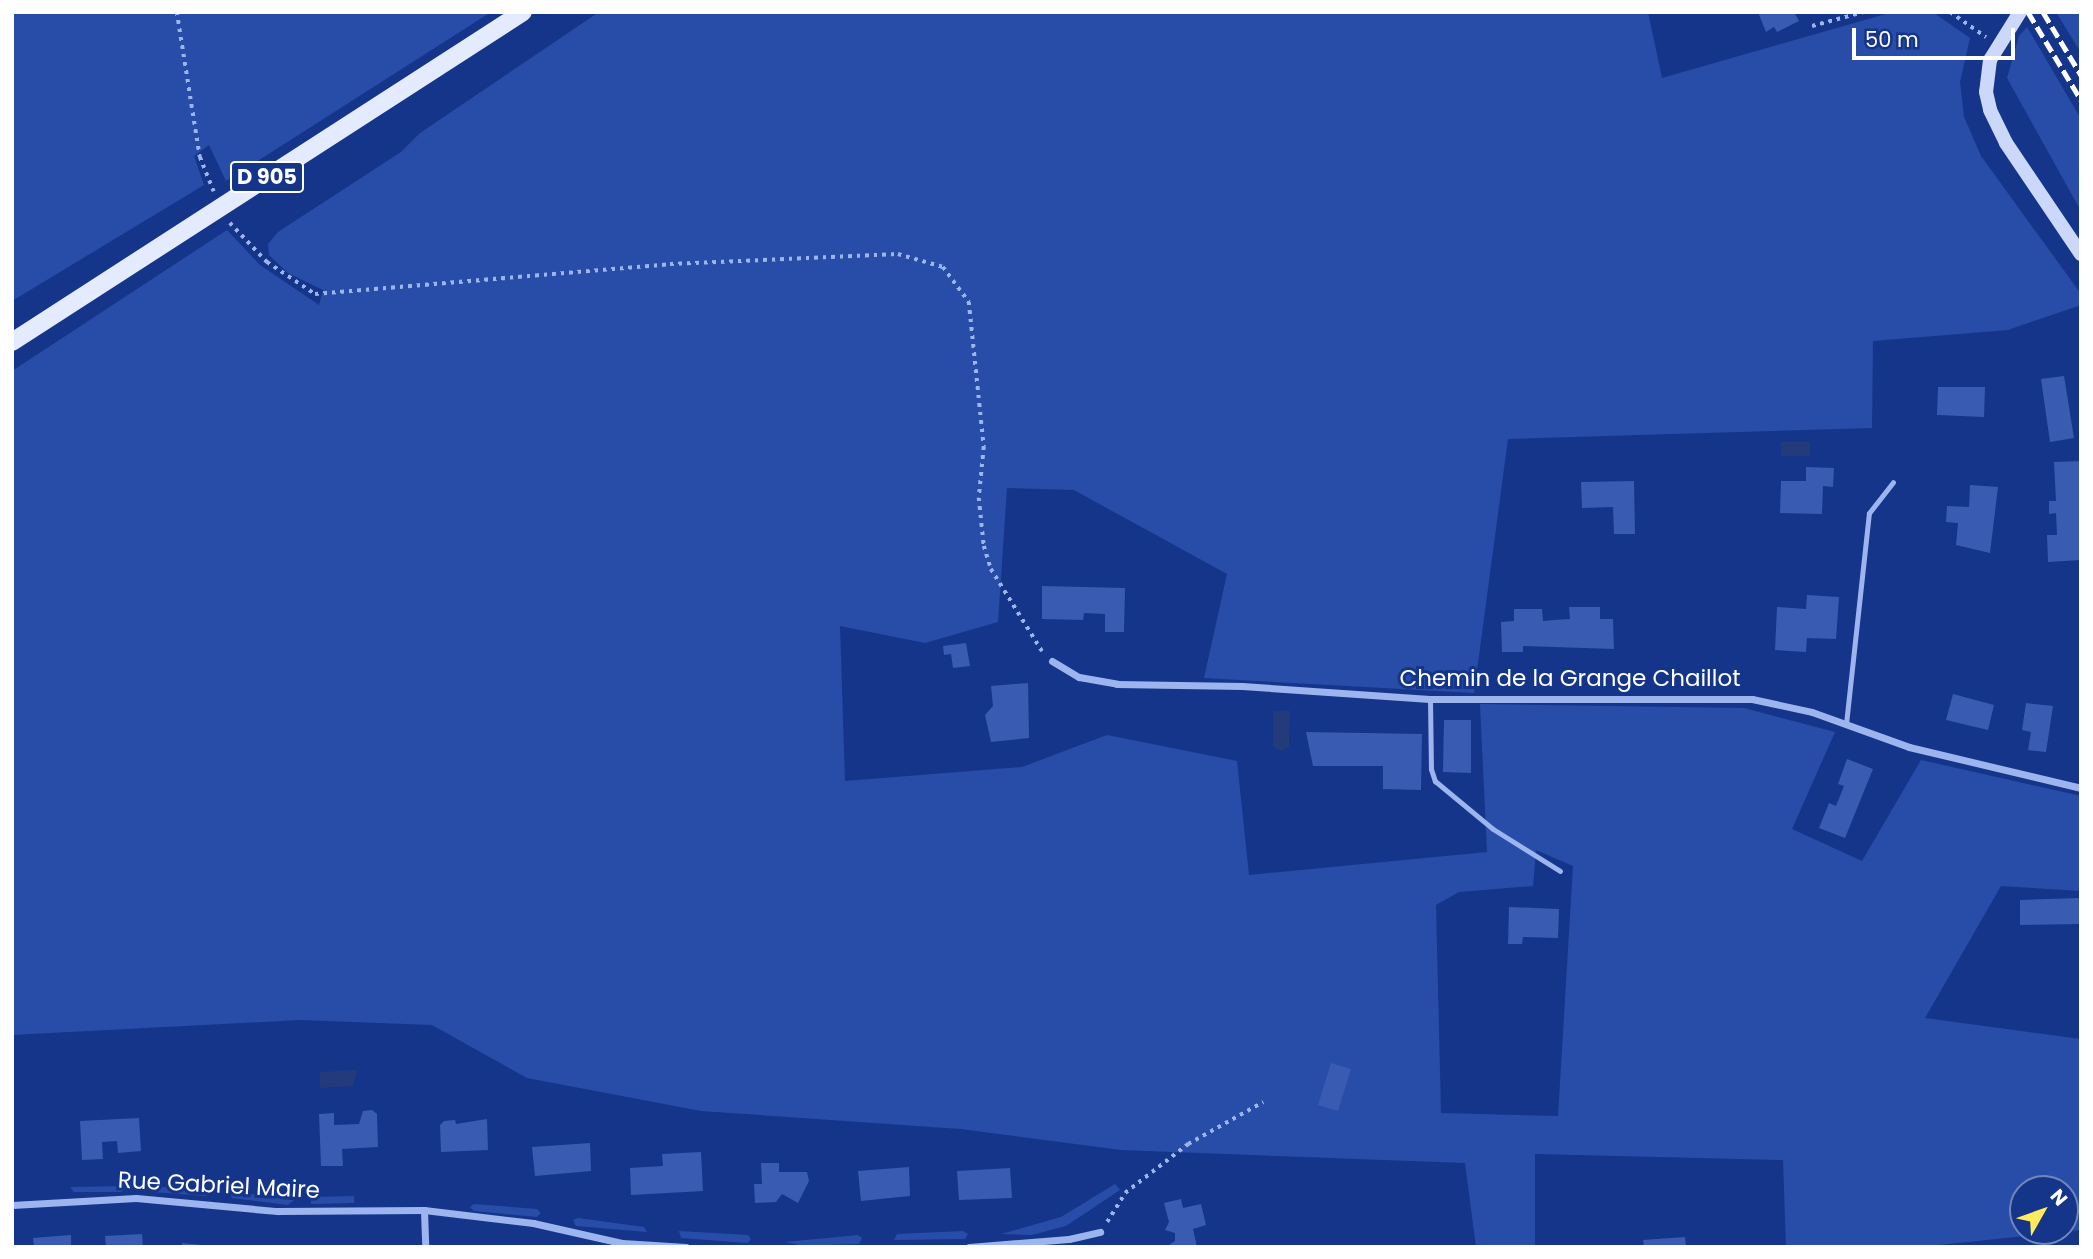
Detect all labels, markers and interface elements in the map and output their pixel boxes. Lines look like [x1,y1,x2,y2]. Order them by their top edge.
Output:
scale bar [1855,14,2018,58]
text: 50 m [1865,25,1919,54]
road number: D 905 [229,160,306,194]
street label: Chemin de la Grange Chaillot [1399,664,1741,692]
street label: Rue Gabriel Maire [117,1166,321,1204]
north arrow [2009,1175,2079,1245]
text: N [2044,1183,2074,1212]

